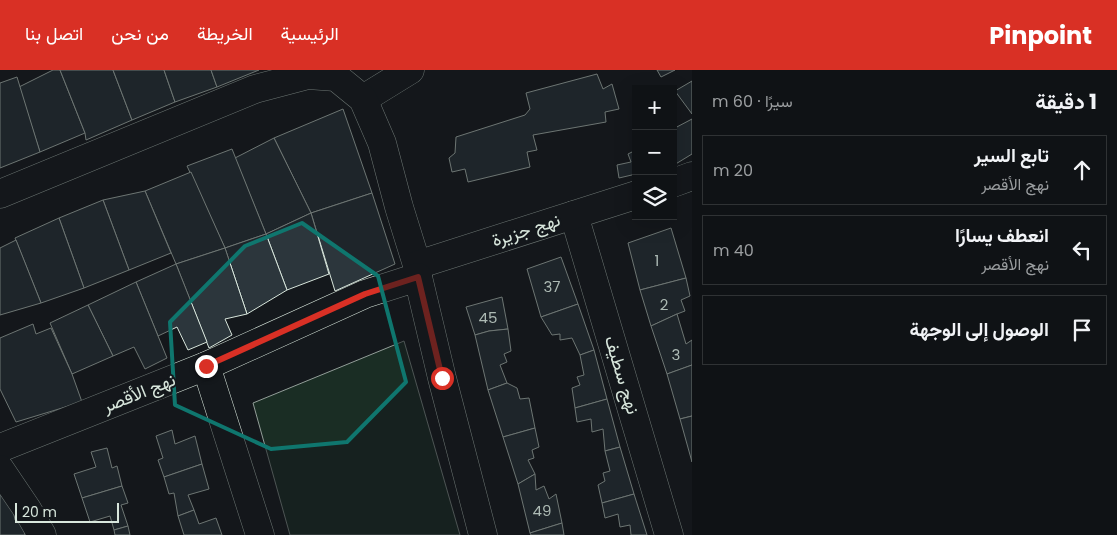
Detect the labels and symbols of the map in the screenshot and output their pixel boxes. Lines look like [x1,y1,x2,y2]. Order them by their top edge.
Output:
street label: نهج جزيرة [488,207,563,252]
house number: 1 [655,250,659,271]
house number: 37 [543,276,561,297]
house number: 2 [660,294,668,315]
house number: 45 [479,307,497,328]
street label: نهج سطيف [599,333,646,417]
house number: 3 [672,344,680,365]
route end [195,355,218,378]
street label: نهج الأقصر [98,367,179,419]
route start [431,367,454,390]
scale bar [15,500,119,523]
house number: 49 [533,500,551,521]

